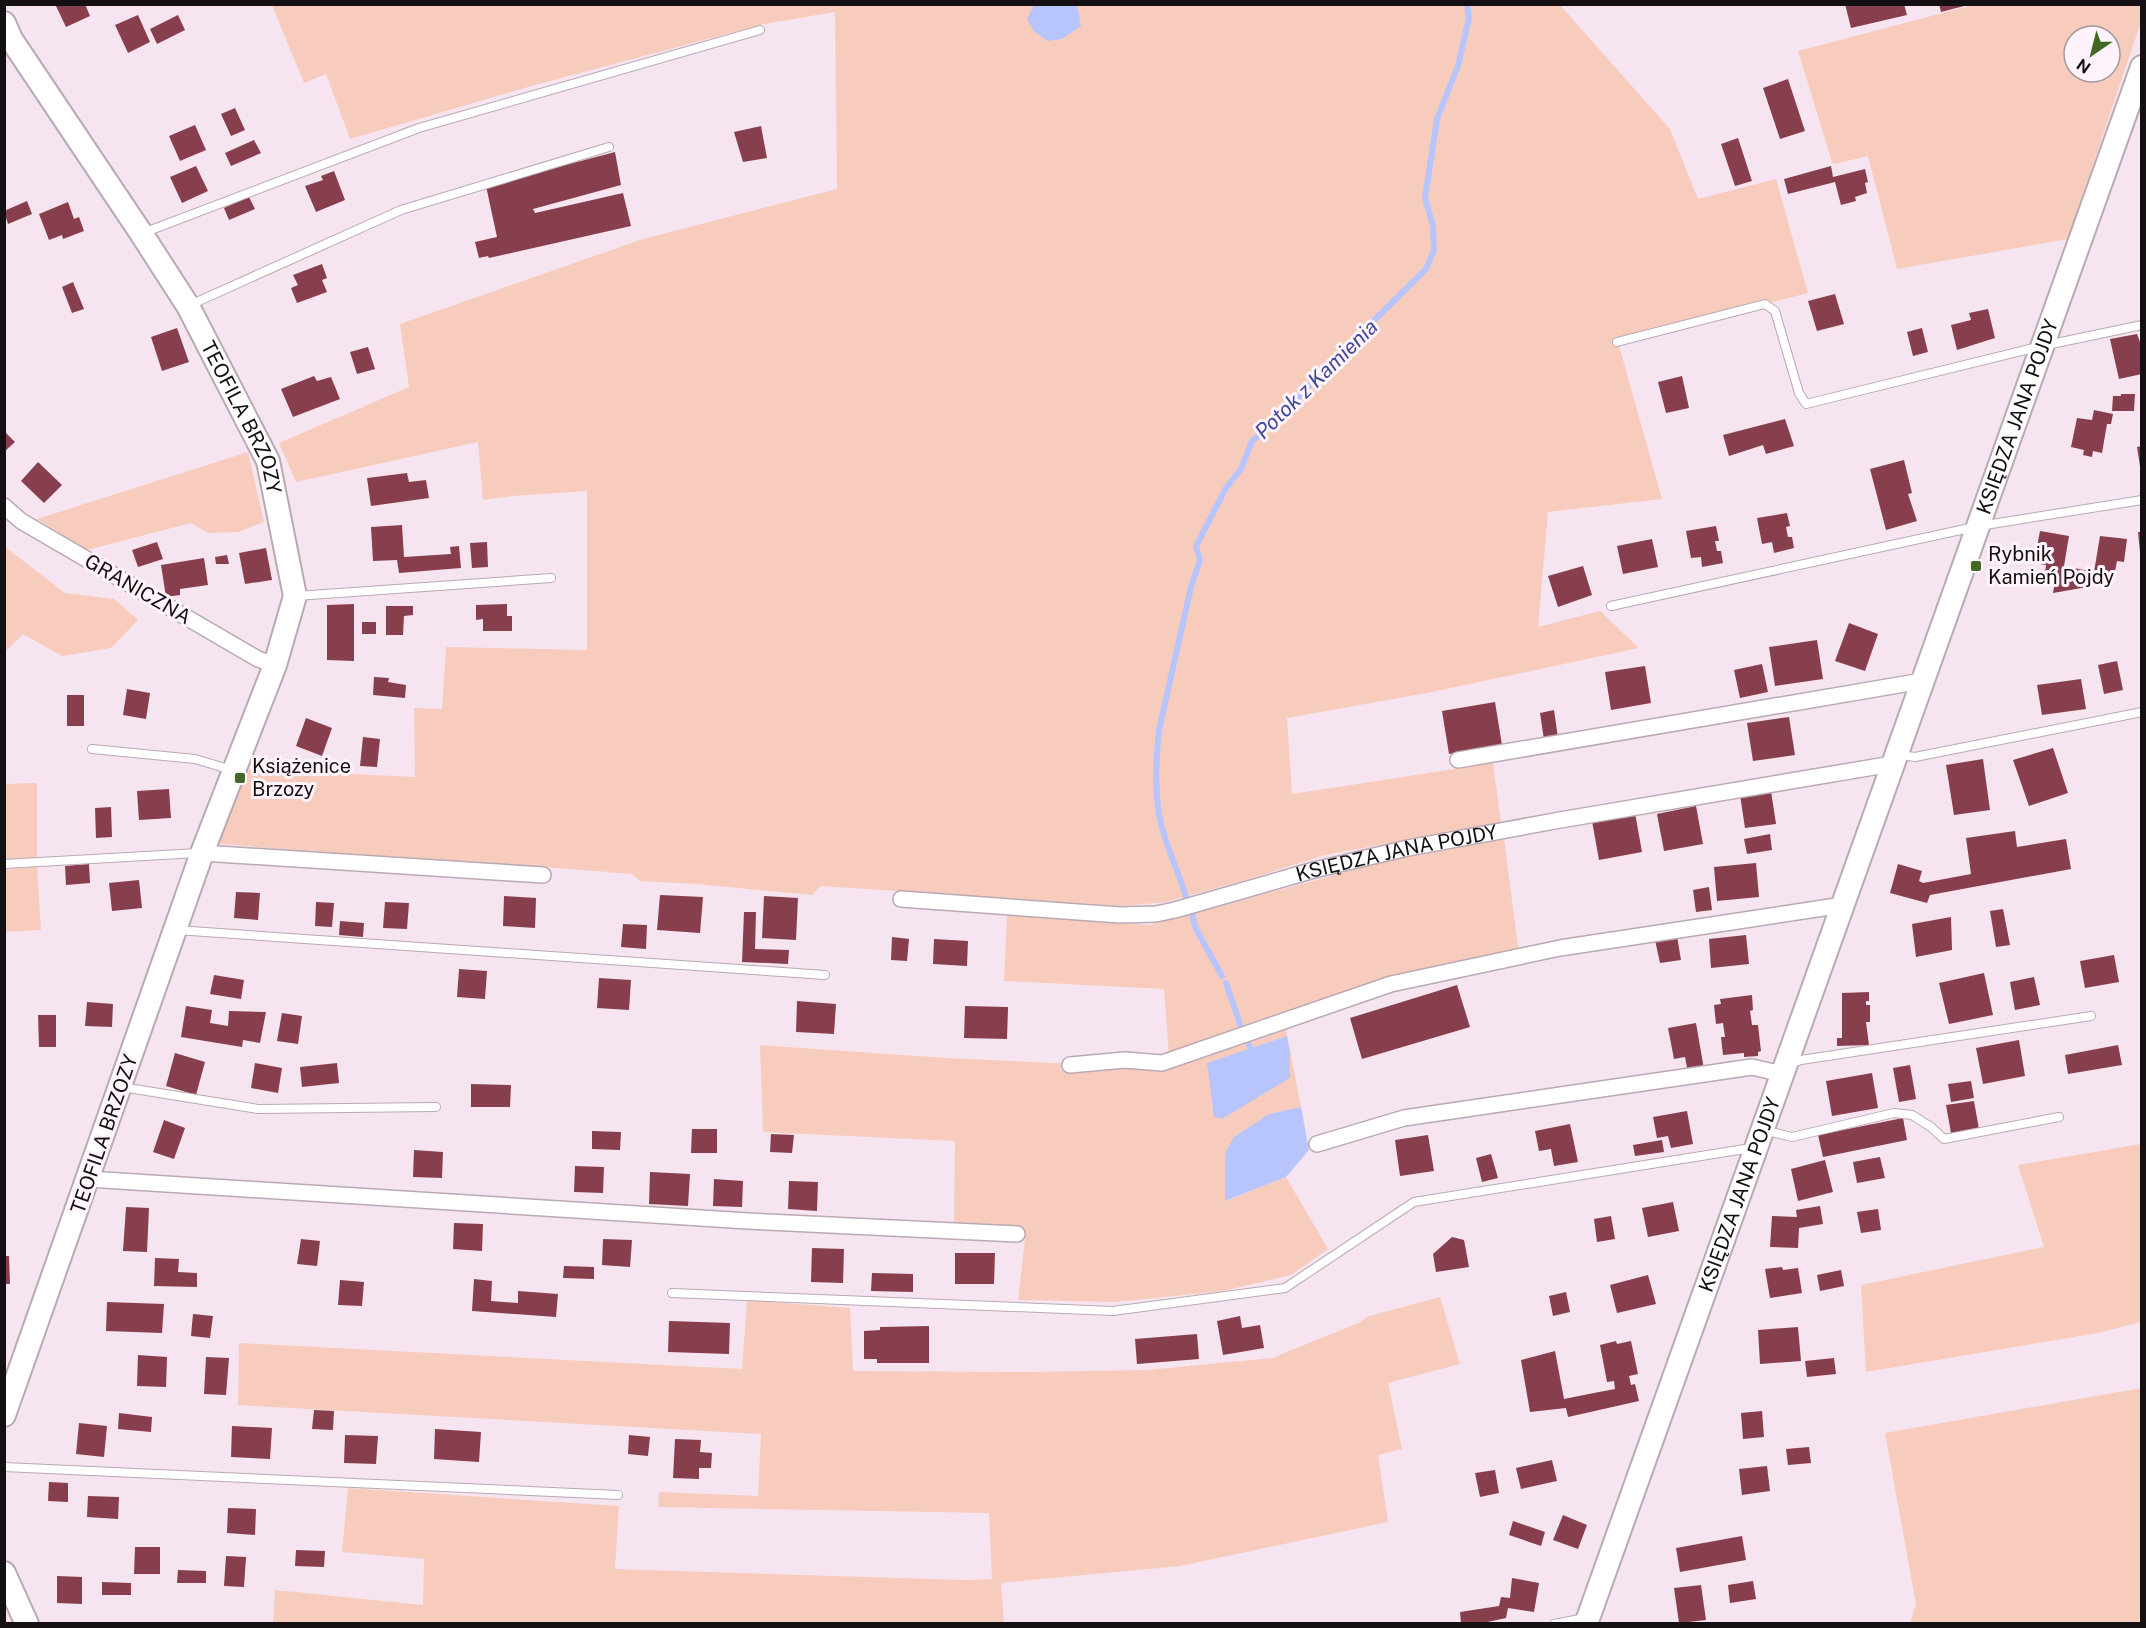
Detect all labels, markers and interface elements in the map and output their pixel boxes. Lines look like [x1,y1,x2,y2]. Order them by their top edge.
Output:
north arrow [2062,24,2122,84]
text: N [2073,55,2094,77]
water label: Potok z Kamienia [1249,314,1383,444]
street label: KSIĘDZA JANA POJDY [1971,316,2063,517]
street label: TEOFILA BRZOZY [196,337,286,496]
place label: Rybnik Kamień Pojdy [1988,542,2115,589]
street label: GRANICZNA [81,549,195,629]
marker: Rybnik Kamień Pojdy [1969,559,1983,573]
place label: Książenice Brzozy [252,754,351,801]
marker: Książenice Brzozy [233,771,247,785]
street label: KSIĘDZA JANA POJDY [1293,820,1499,887]
street label: TEOFILA BRZOZY [66,1051,142,1217]
street label: KSIĘDZA JANA POJDY [1694,1094,1785,1295]

